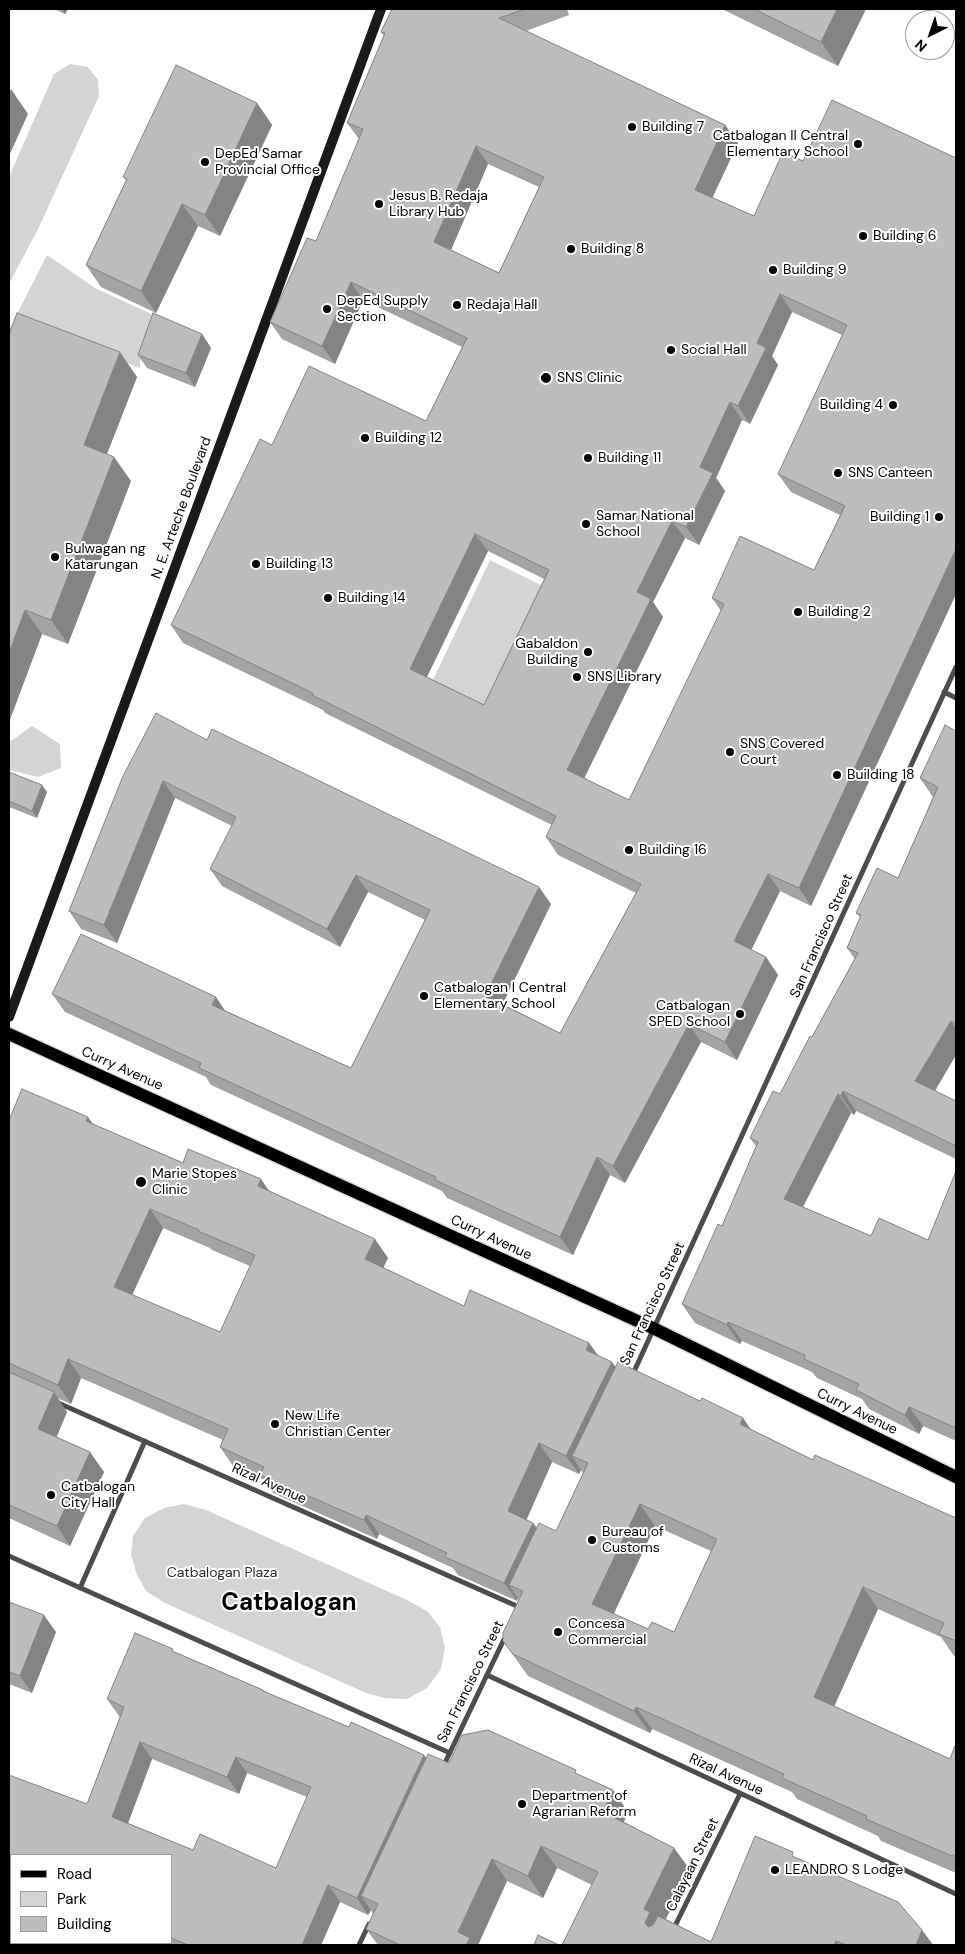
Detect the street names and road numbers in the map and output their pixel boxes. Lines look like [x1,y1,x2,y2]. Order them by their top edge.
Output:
street label: N. E. Arteche Boulevard [148,435,216,581]
street label: San Francisco Street [787,871,857,1001]
street label: Curry Avenue [79,1044,165,1094]
street label: Curry Avenue [448,1212,534,1264]
street label: San Francisco Street [617,1240,689,1368]
street label: Curry Avenue [814,1385,900,1439]
street label: Rizal Avenue [229,1460,309,1508]
street label: San Francisco Street [434,1618,508,1746]
street label: Rizal Avenue [686,1750,766,1800]
street label: Calayaan Street [663,1815,723,1915]

